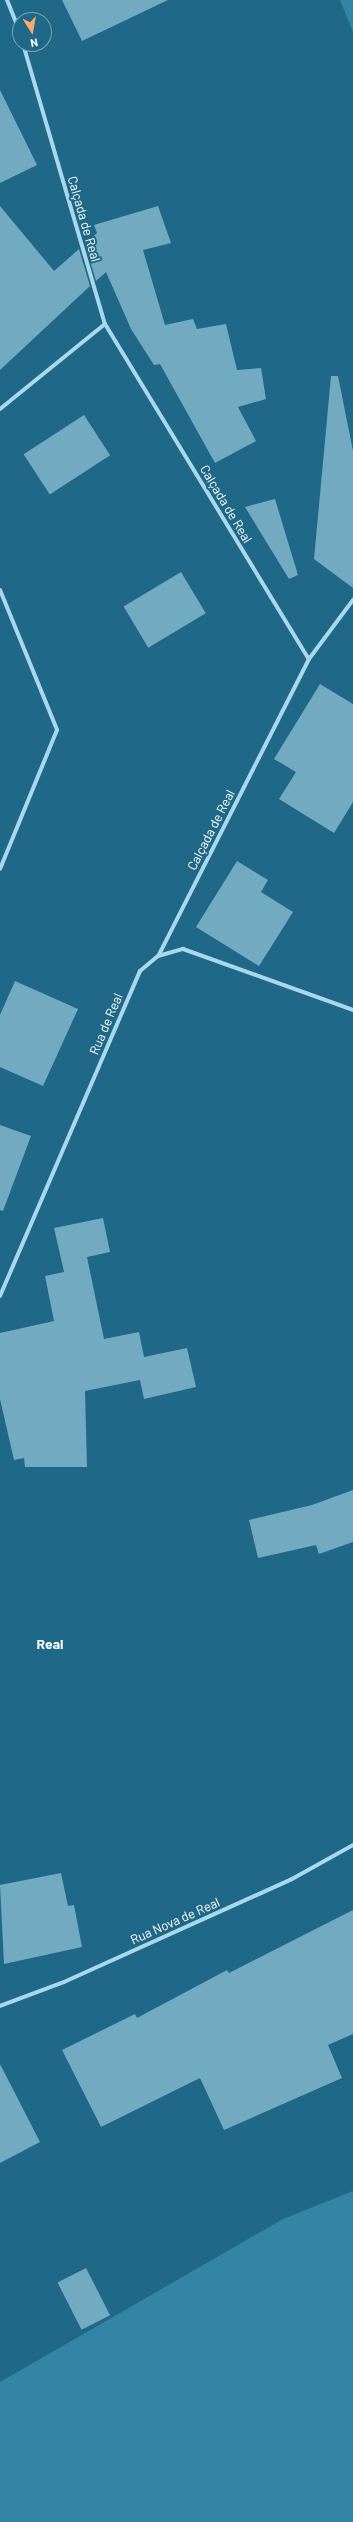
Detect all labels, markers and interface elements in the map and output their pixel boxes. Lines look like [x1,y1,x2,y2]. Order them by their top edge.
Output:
north arrow [12,12,52,52]
text: N [29,36,39,50]
street label: Calçada de Real [64,174,104,264]
street label: Calçada de Real [197,462,255,546]
street label: Calçada de Real [184,787,238,873]
street label: Rua de Real [86,991,126,1057]
district label: Real [37,1636,63,1652]
street label: Rua Nova de Real [128,1894,222,1948]

